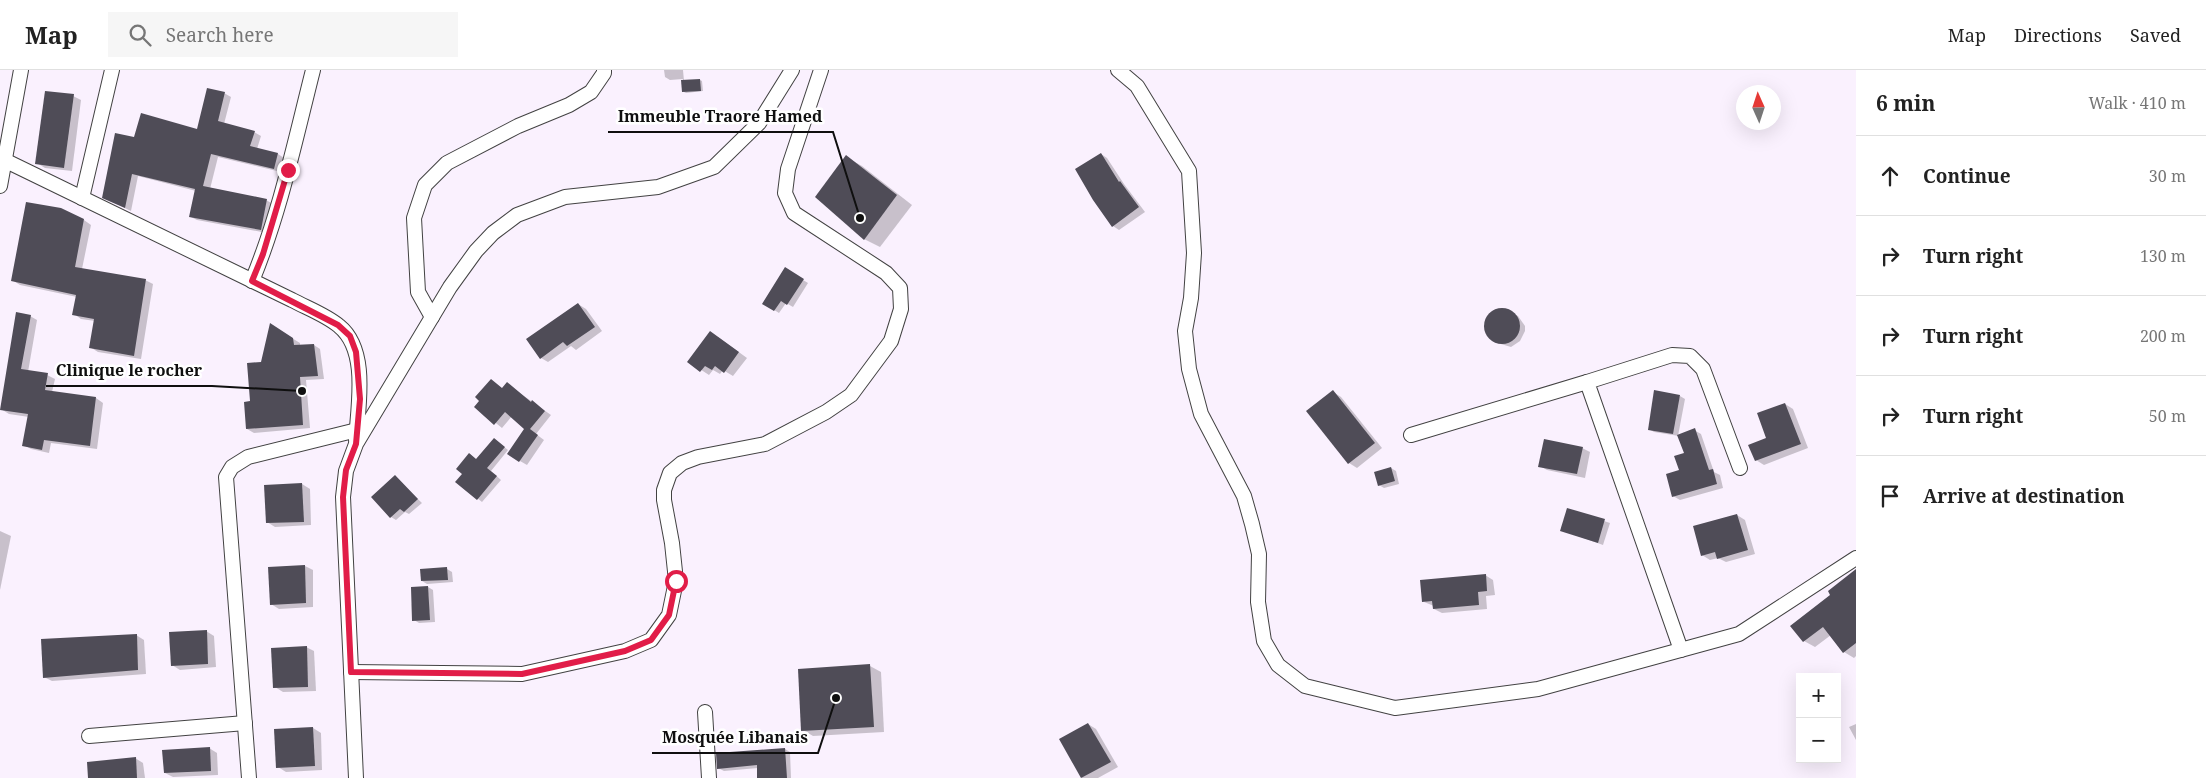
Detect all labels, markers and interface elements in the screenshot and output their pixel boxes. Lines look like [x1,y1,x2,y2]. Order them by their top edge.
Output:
search box [108,12,458,57]
text: Map [25,18,78,51]
icon: search [126,21,154,49]
text: Search here [166,22,274,48]
text: Map [1948,23,1986,47]
text: Directions [2014,23,2102,47]
text: Saved [2130,23,2181,47]
north arrow [1736,85,1781,130]
text: 6 min [1876,89,1935,117]
text: Walk · 410 m [2089,92,2186,114]
callout: Immeuble Traore Hamed [608,101,833,132]
text: Immeuble Traore Hamed [618,105,823,127]
route end [277,159,300,182]
icon: ahead [1876,162,1904,190]
text: Continue [1923,163,2011,189]
text: 30 m [2149,165,2186,187]
icon: right [1876,242,1904,270]
text: Turn right [1923,243,2023,269]
text: 130 m [2140,245,2186,267]
icon: right [1876,322,1904,350]
text: Turn right [1923,323,2023,349]
text: 200 m [2140,325,2186,347]
callout: Clinique le rocher [46,355,212,386]
text: Clinique le rocher [56,359,203,381]
icon: right [1876,402,1904,430]
text: Turn right [1923,403,2023,429]
text: 50 m [2149,405,2186,427]
icon: arrive [1876,482,1904,510]
text: Arrive at destination [1923,483,2125,509]
route start [665,570,688,593]
map controls [1796,673,1841,763]
button: + [1796,673,1841,718]
button: − [1796,718,1841,763]
callout: Mosquée Libanais [652,722,818,753]
text: Mosquée Libanais [662,726,808,748]

